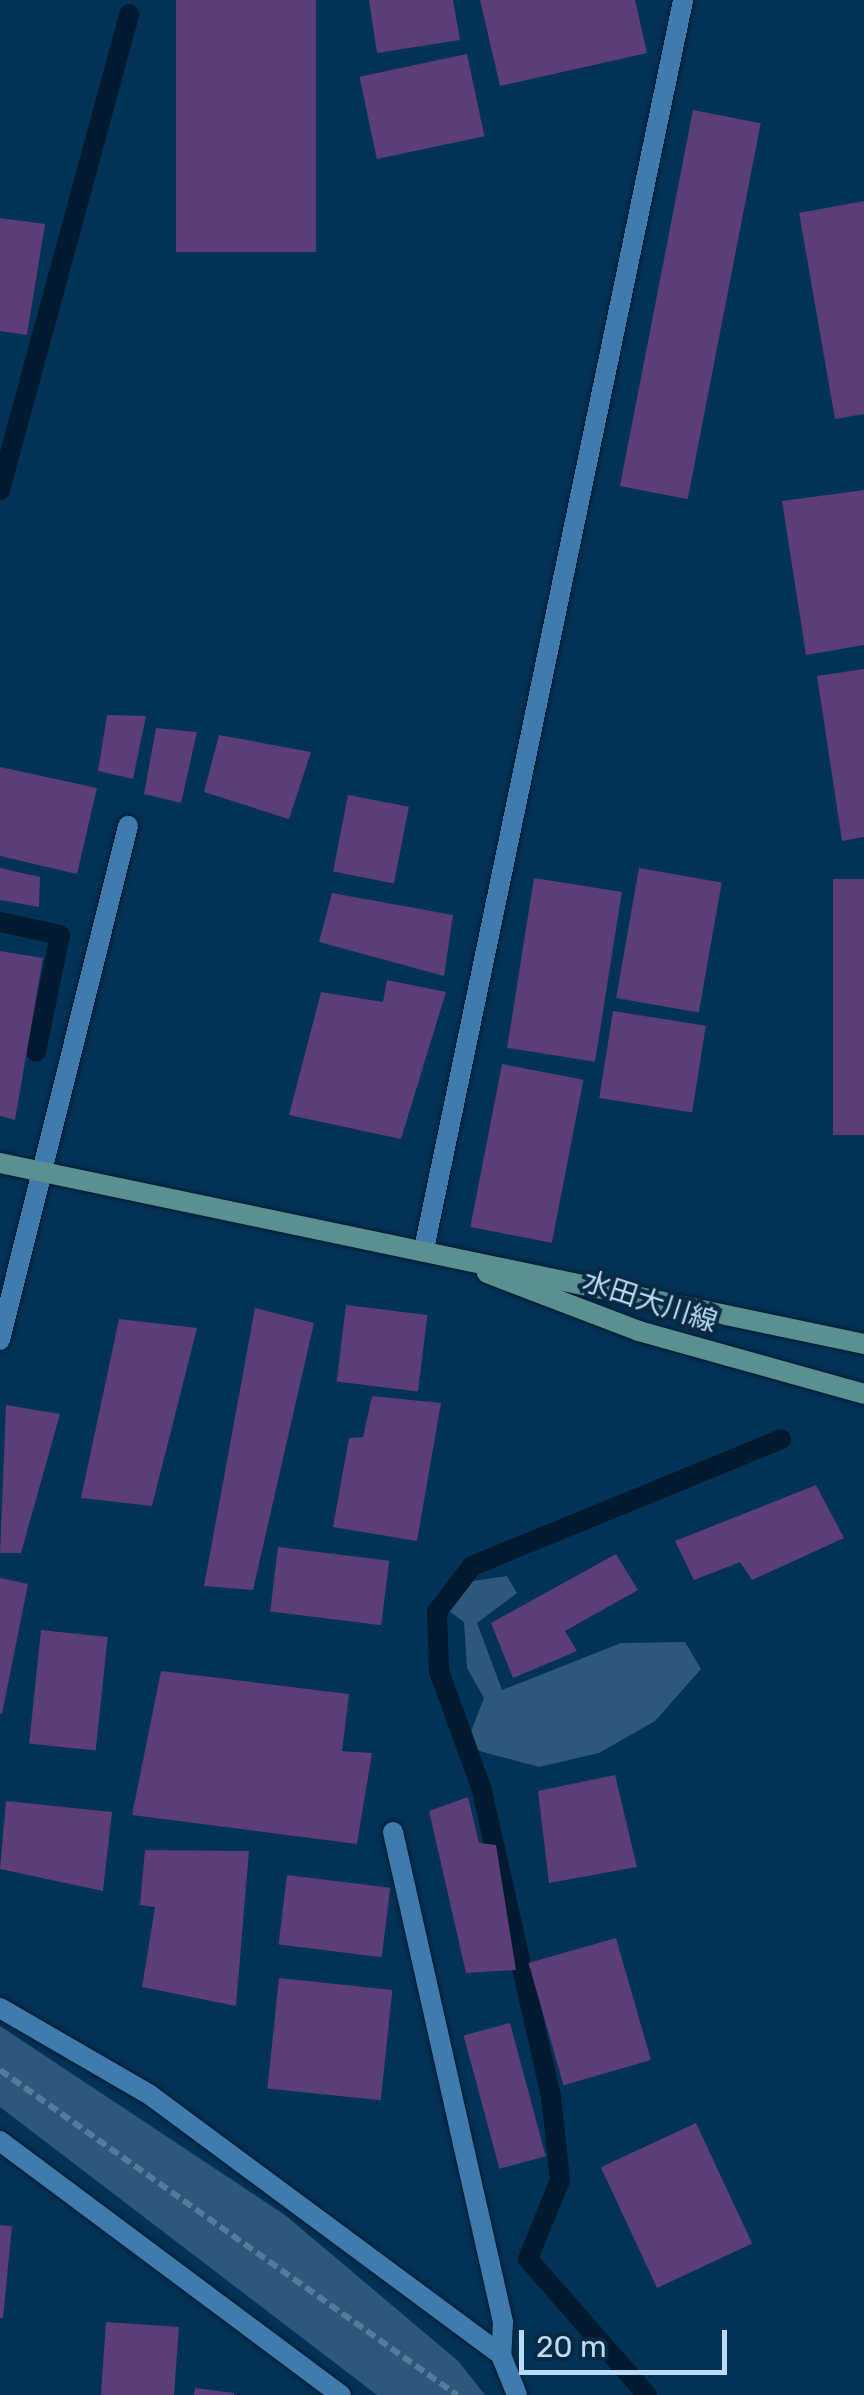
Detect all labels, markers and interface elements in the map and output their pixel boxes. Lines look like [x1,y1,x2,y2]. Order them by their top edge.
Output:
street label: 水田大川線 [578,1264,722,1340]
scale bar [524,2310,732,2372]
text: 20 m [536,2329,607,2365]

